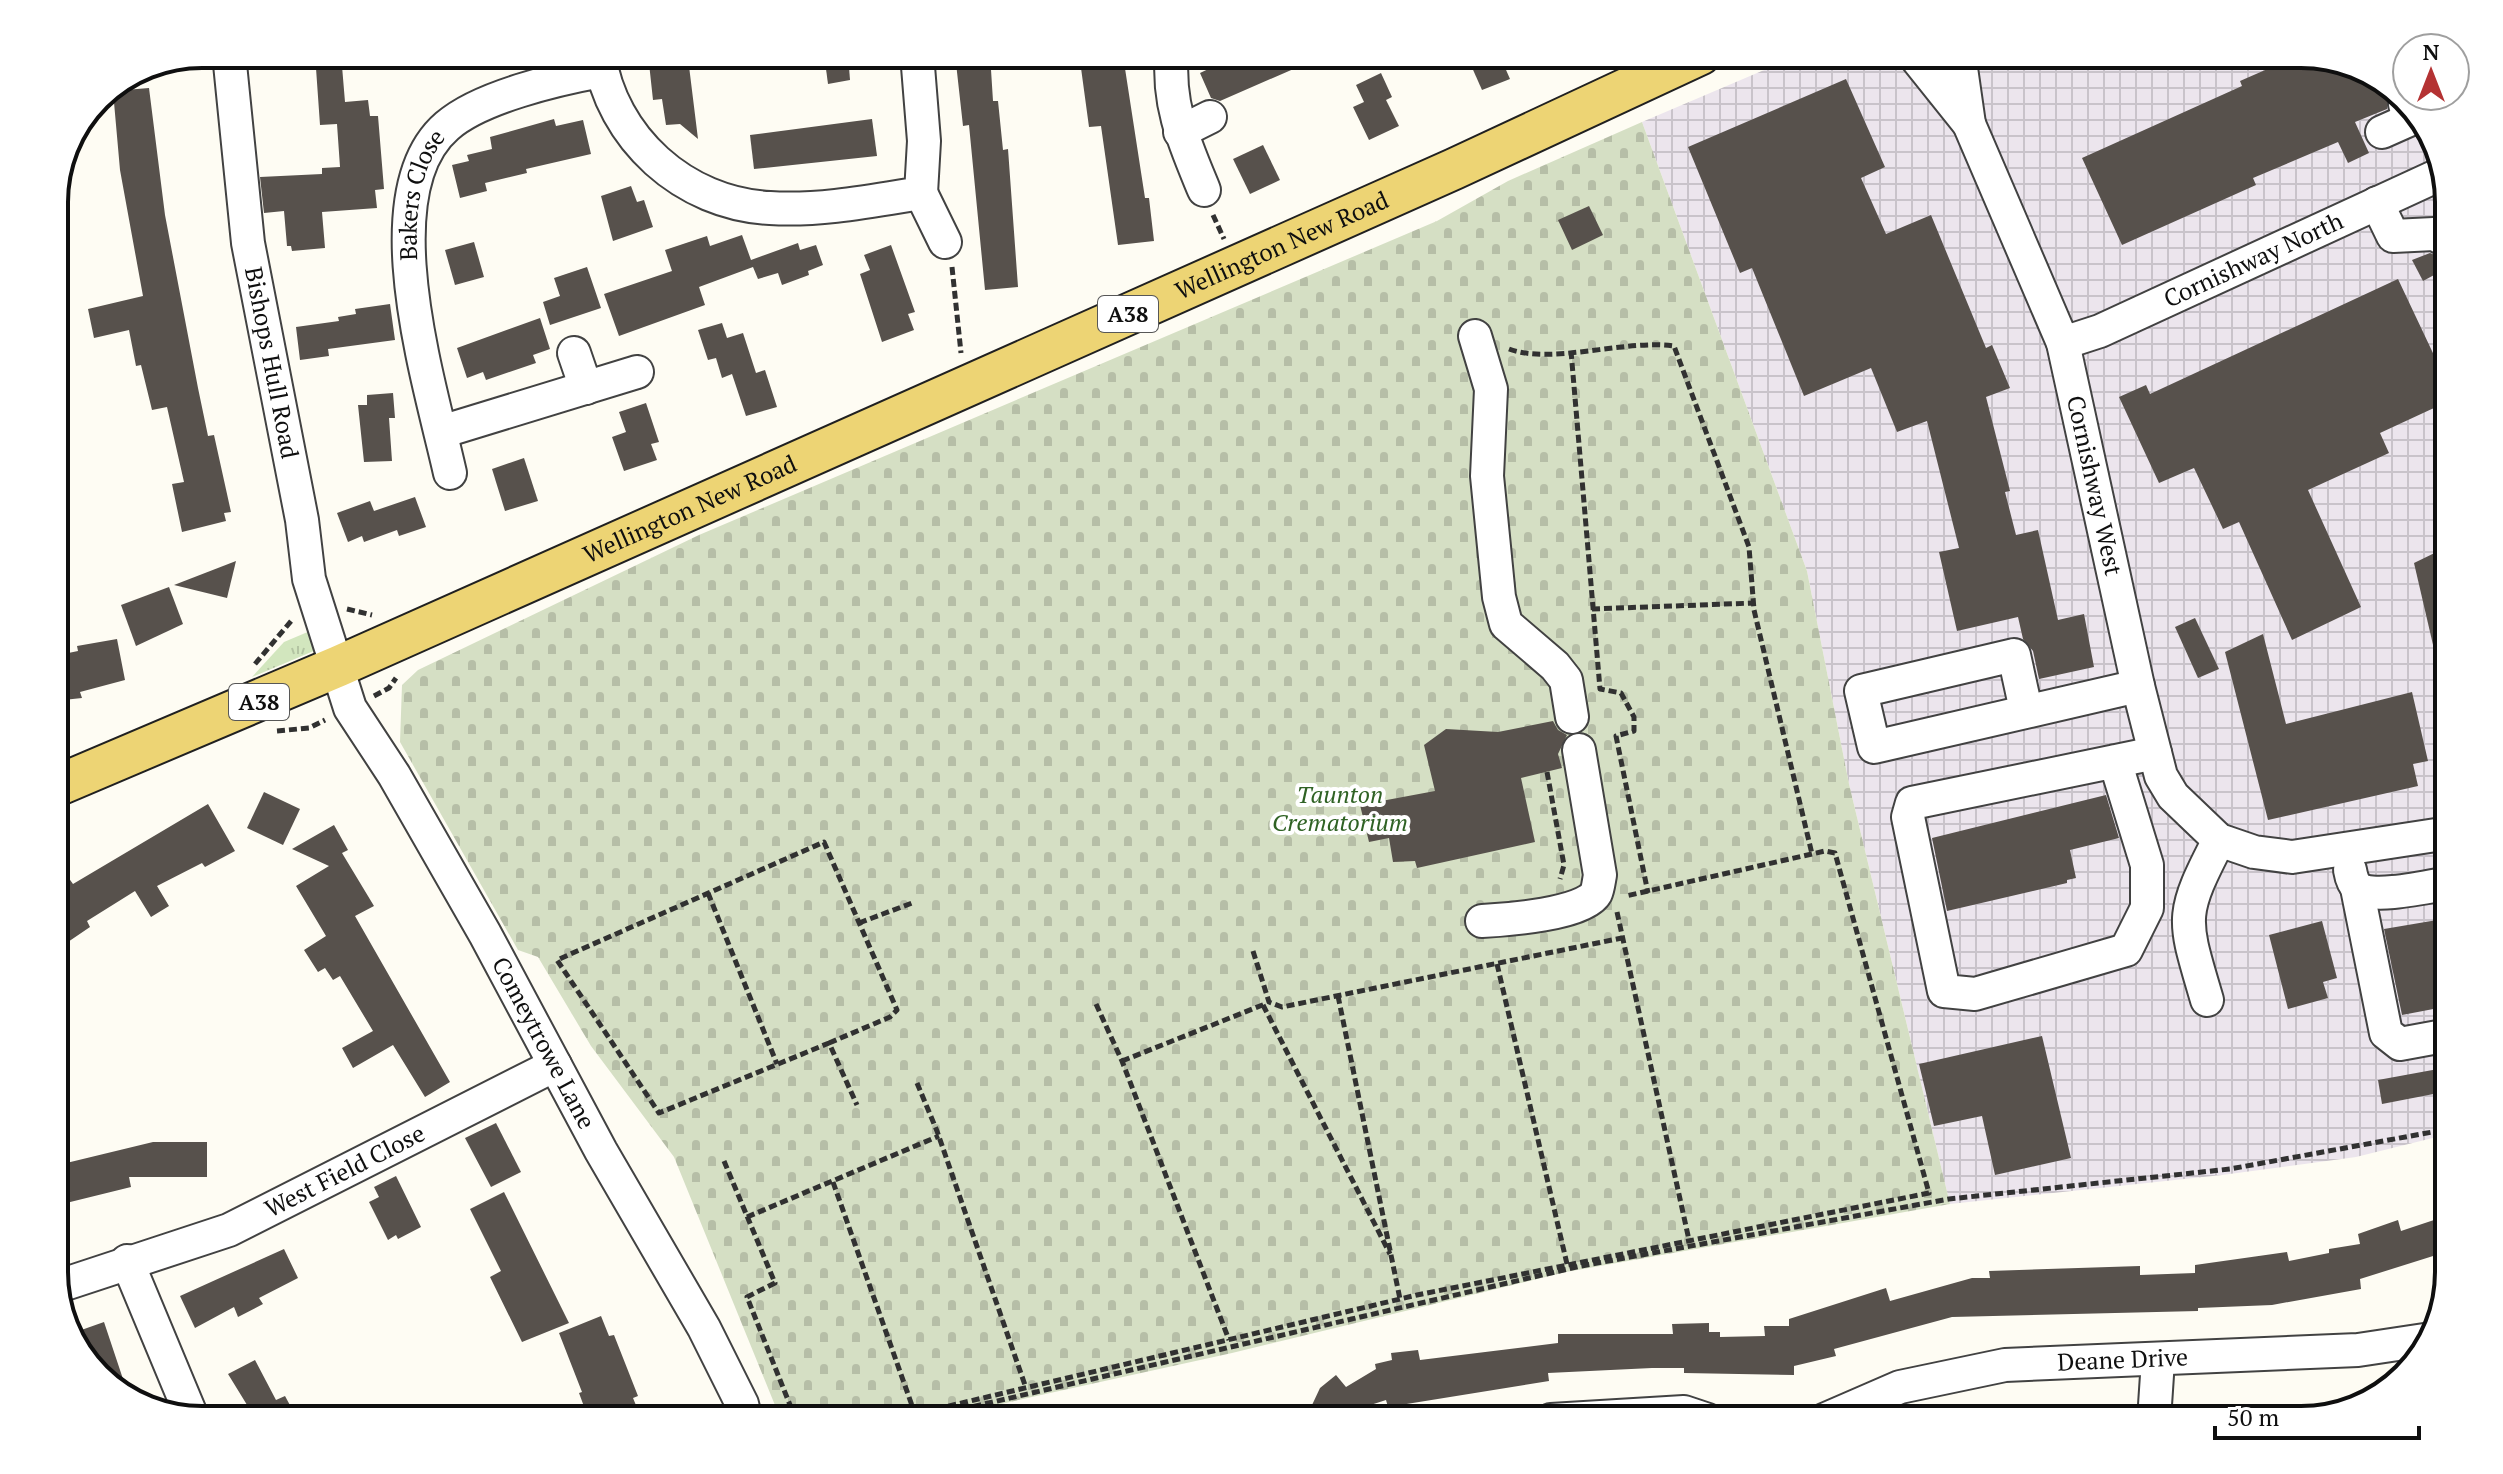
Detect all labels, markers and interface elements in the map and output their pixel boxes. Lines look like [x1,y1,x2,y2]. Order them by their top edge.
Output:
north arrow [2391,32,2471,112]
text: N [2423,37,2440,66]
street label: Bakers Close [392,122,452,261]
street label: Wellington New Road [1170,183,1393,306]
street label: Cornishway North [2158,204,2348,314]
street label: Bishops Hull Road [238,264,307,461]
road number: A38 [1098,296,1158,332]
street label: Cornishway West [2060,393,2130,578]
street label: Wellington New Road [578,447,801,570]
road number: A38 [229,684,289,720]
park label: Taunton Crematorium [1272,778,1408,838]
street label: Comeytrowe Lane [485,951,603,1134]
street label: West Field Close [259,1117,430,1224]
street label: Deane Drive [2057,1340,2189,1378]
scale bar [2215,1390,2419,1440]
text: 50 m [2227,1401,2279,1433]

